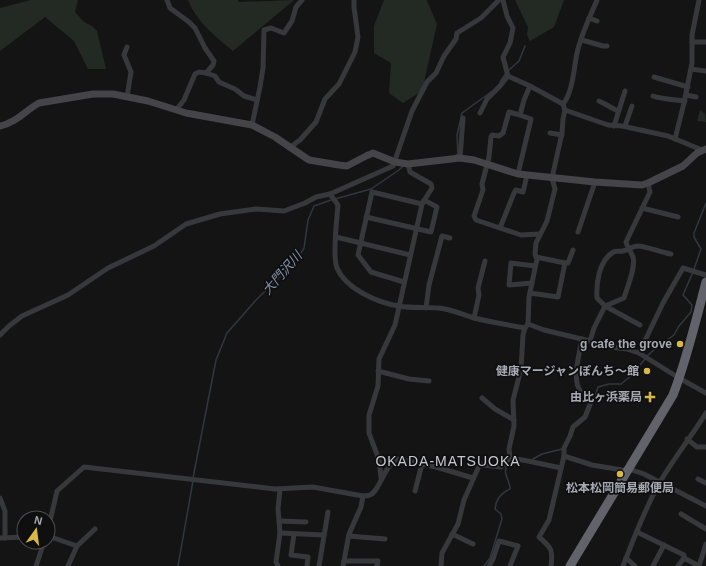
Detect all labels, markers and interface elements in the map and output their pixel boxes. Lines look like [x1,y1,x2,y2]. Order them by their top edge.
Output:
water label: 大門沢川 [259,247,306,298]
place label: g cafe the grove [580,337,672,351]
marker: g cafe the grove [675,339,685,349]
place label: 健康マージャンぽんち～館 [496,364,639,378]
marker: 健康マージャンぽんち～館 [642,366,652,376]
place label: 由比ヶ浜薬局 [570,390,642,404]
marker: 由比ヶ浜薬局 [645,392,655,402]
district label: OKADA-MATSUOKA [375,453,521,469]
marker: 松本松岡簡易郵便局 [615,469,625,479]
place label: 松本松岡簡易郵便局 [566,481,674,495]
north arrow [16,510,56,550]
text: N [33,514,44,527]

